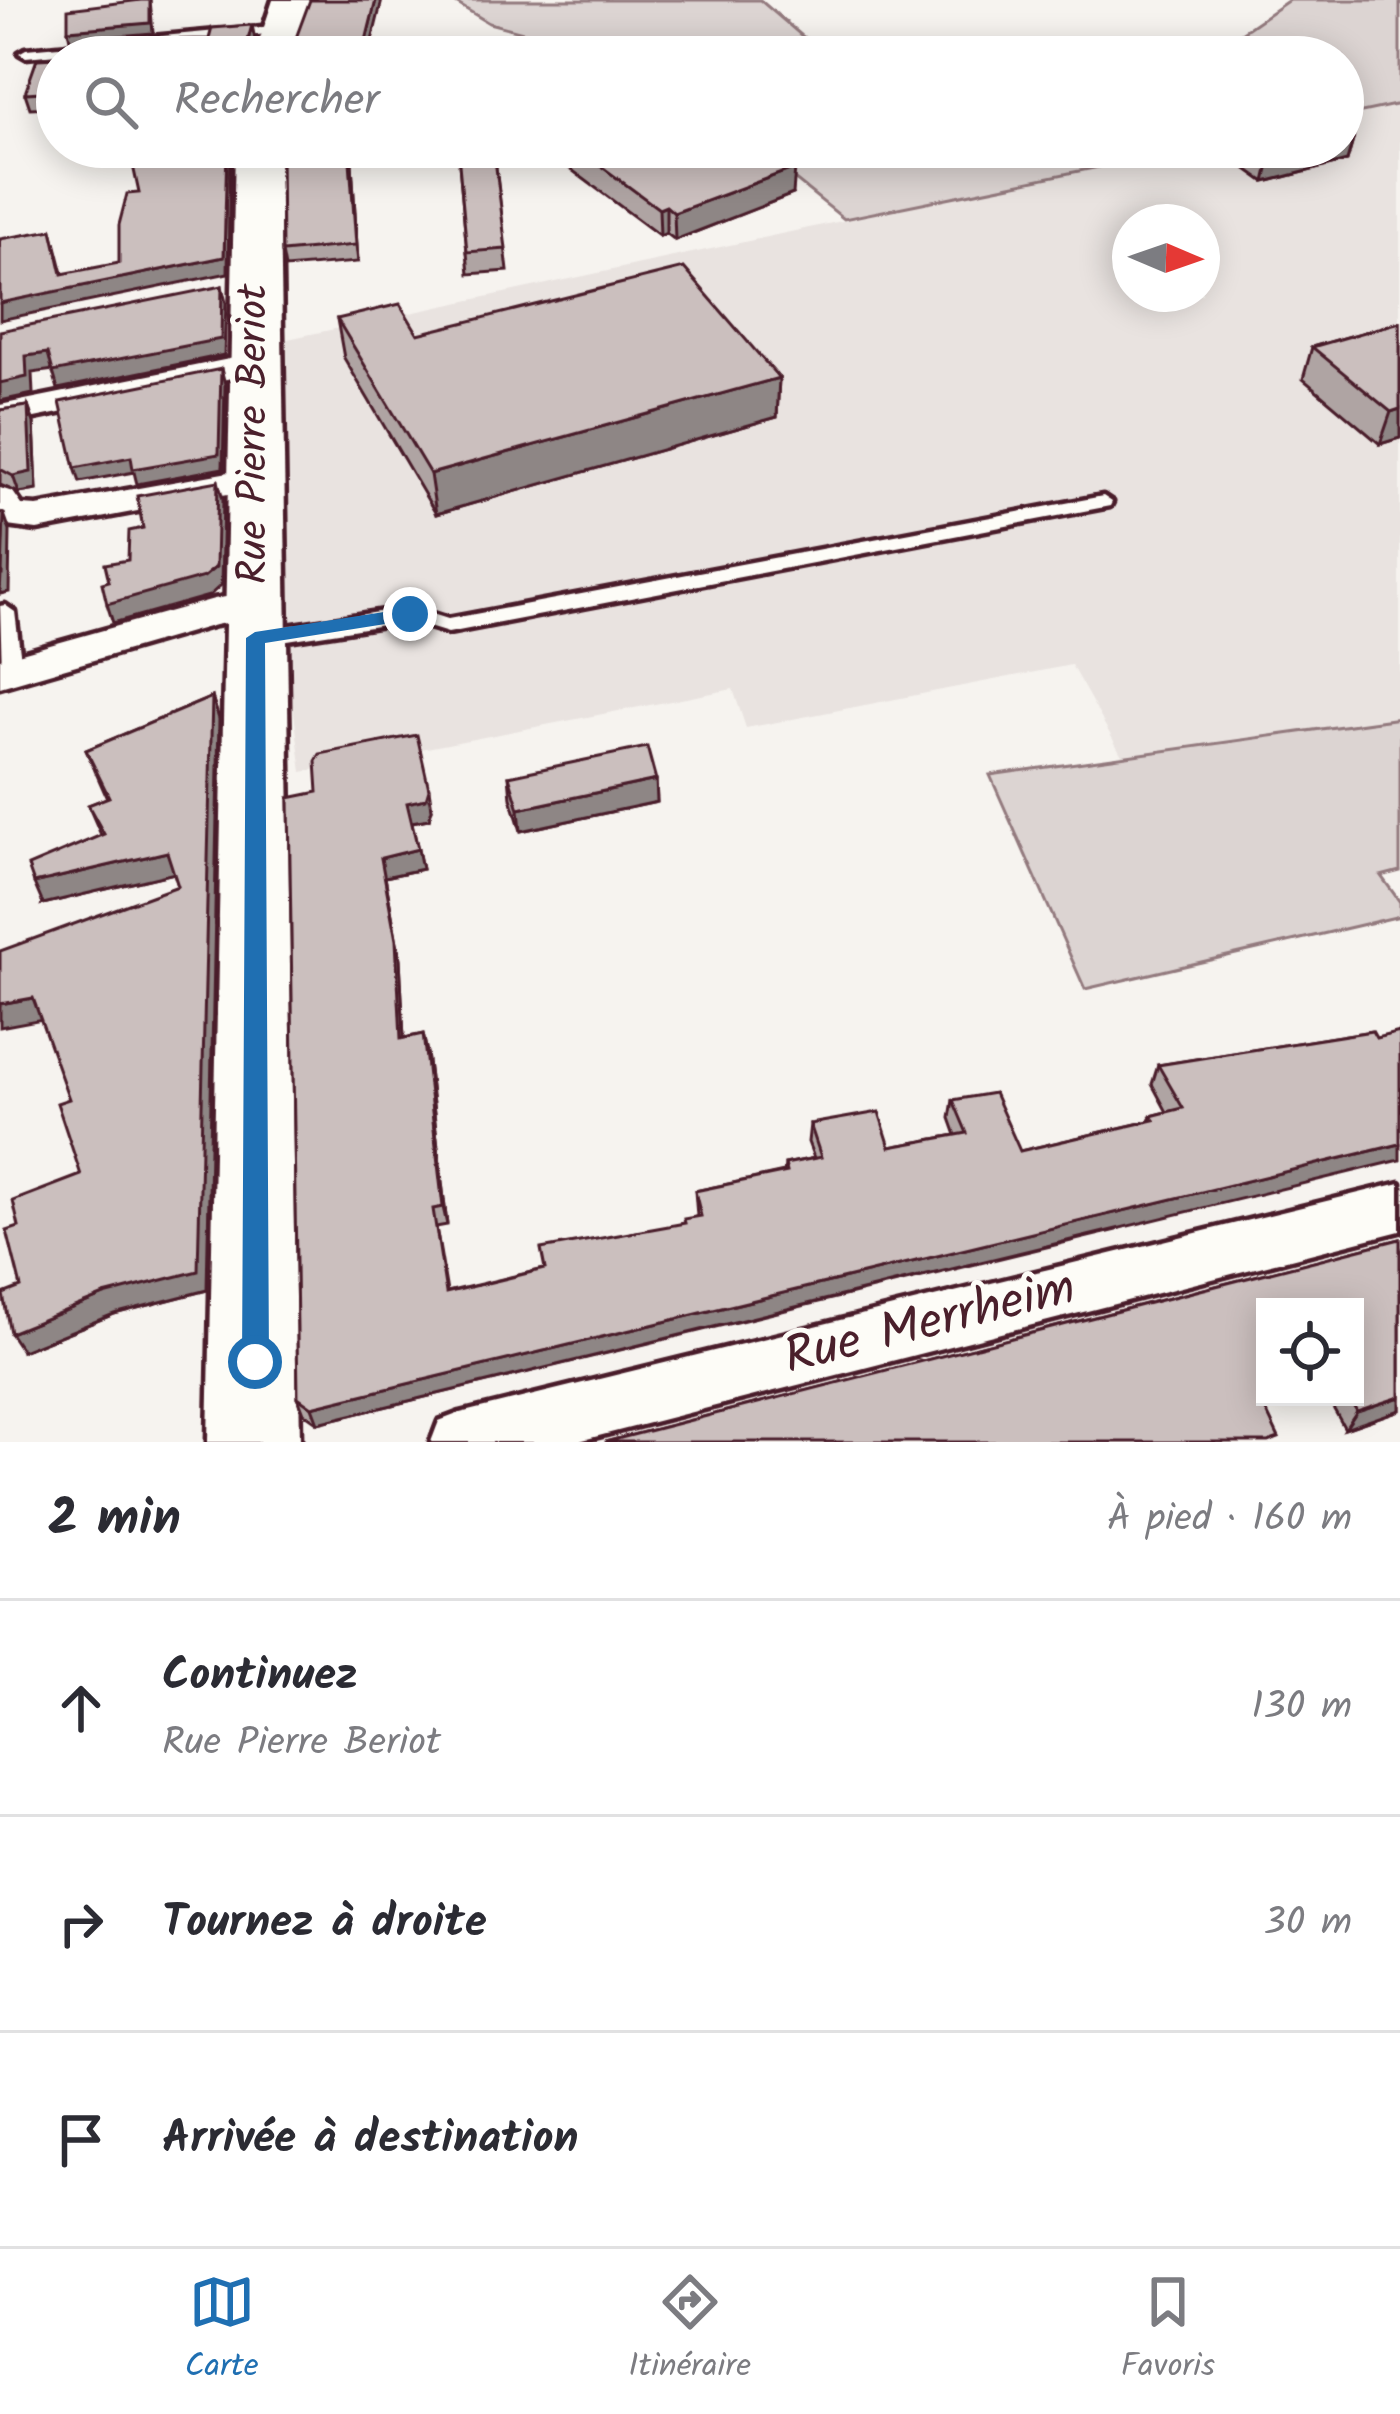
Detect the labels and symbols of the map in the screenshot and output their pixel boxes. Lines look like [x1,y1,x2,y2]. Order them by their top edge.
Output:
north arrow [1112,204,1220,312]
street label: Rue Pierre Beriot [221,283,288,584]
route end [383,587,437,641]
street label: Rue Merrheim [776,1249,1084,1399]
route start [228,1335,282,1389]

